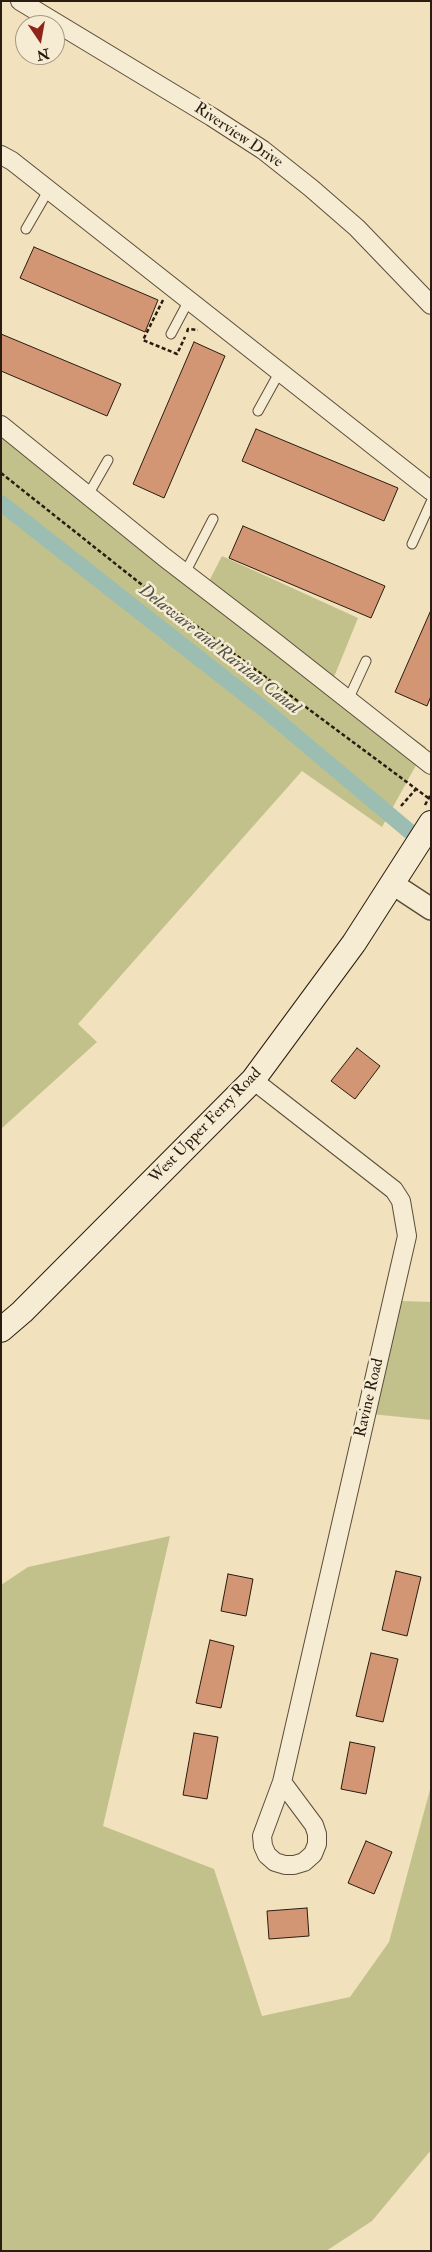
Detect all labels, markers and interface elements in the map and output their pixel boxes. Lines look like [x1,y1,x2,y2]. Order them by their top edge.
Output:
north arrow [15,15,65,65]
text: N [35,45,51,64]
street label: Riverview Drive [190,99,286,173]
water label: Delaware and Raritan Canal [134,580,304,720]
street label: West Upper Ferry Road [146,1064,266,1188]
street label: Ravine Road [352,1357,388,1439]

